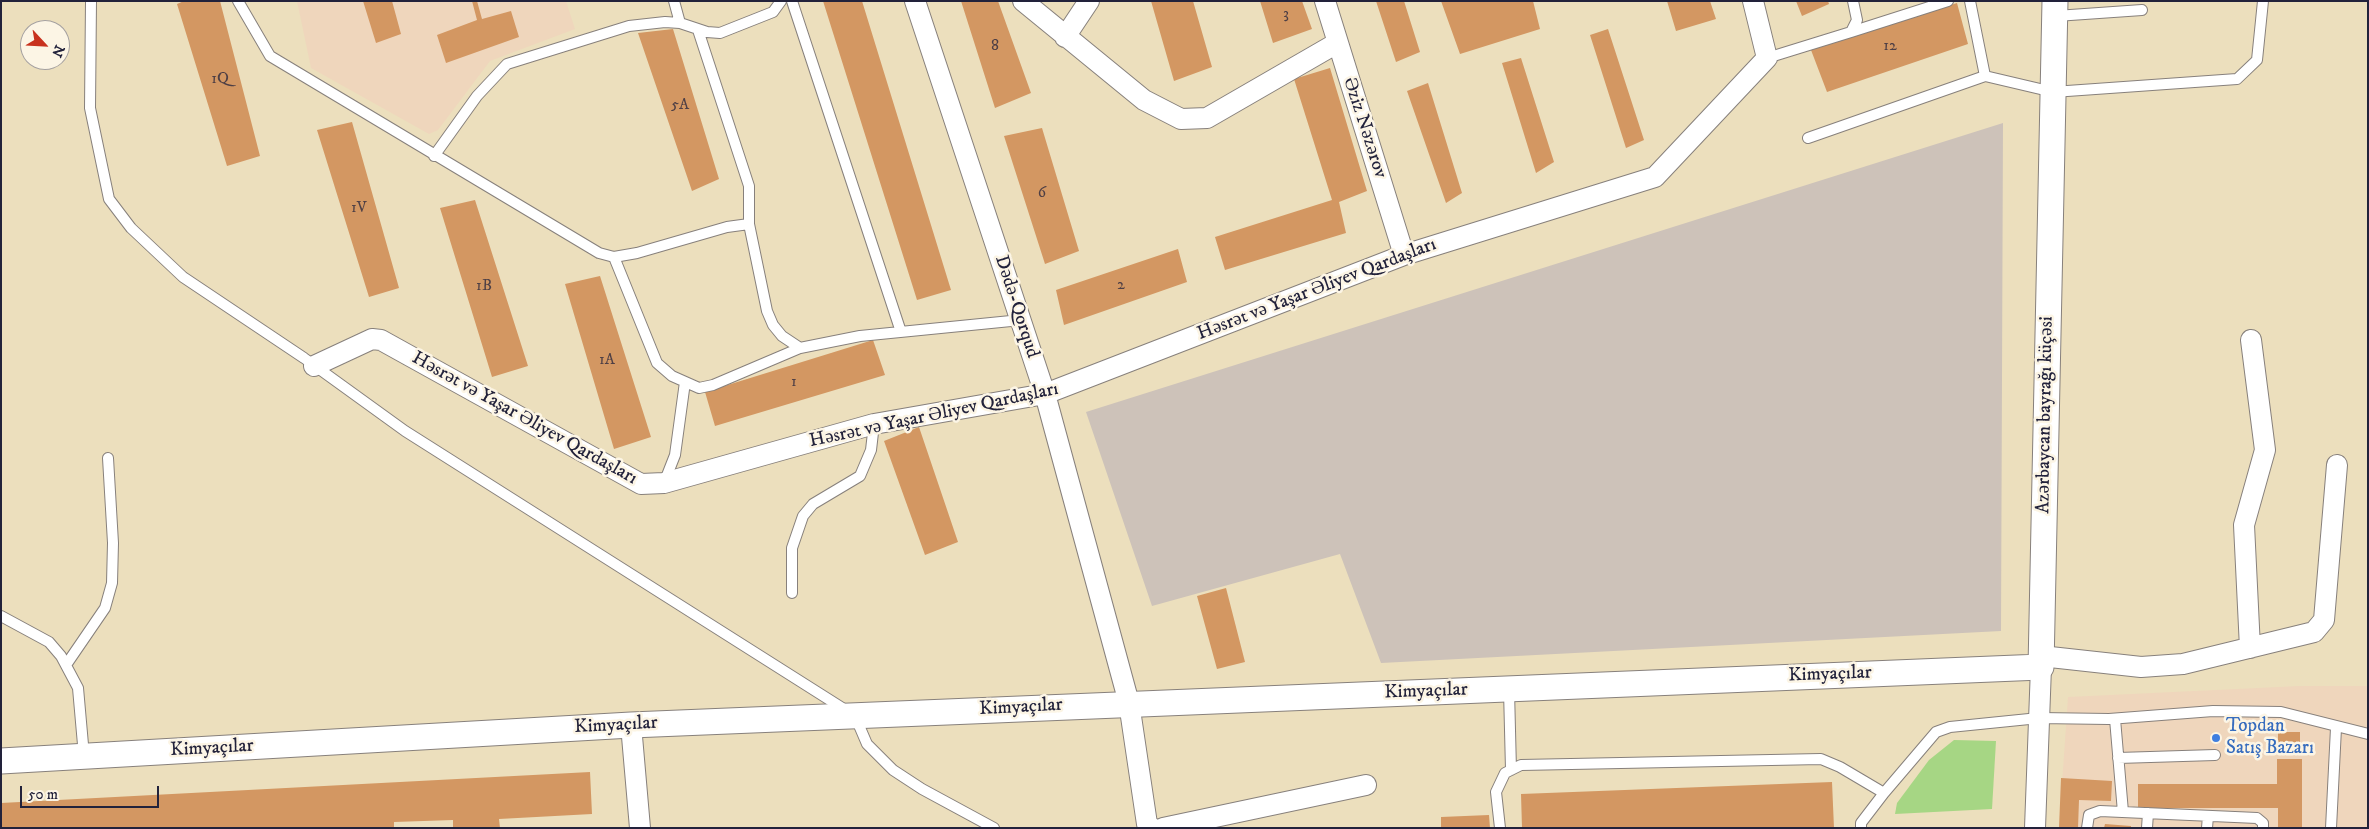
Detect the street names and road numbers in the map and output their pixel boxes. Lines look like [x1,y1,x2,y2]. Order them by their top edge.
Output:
street label: Əziz Nəzərov [1337,75,1391,181]
street label: Həsrət və Yaşar Əliyev Qardaşları [1194,234,1440,346]
street label: Dədə-Qorqud [989,253,1043,361]
street label: Azərbaycan bayrağı küçəsi [2033,316,2059,514]
street label: Həsrət və Yaşar Əliyev Qardaşları [407,347,641,491]
street label: Həsrət və Yaşar Əliyev Qardaşları [807,378,1061,454]
street label: Kimyaçılar [1788,662,1872,688]
street label: Kimyaçılar [1384,679,1468,705]
street label: Kimyaçılar [979,694,1063,722]
street label: Kimyaçılar [574,712,658,740]
street label: Kimyaçılar [170,735,254,763]

